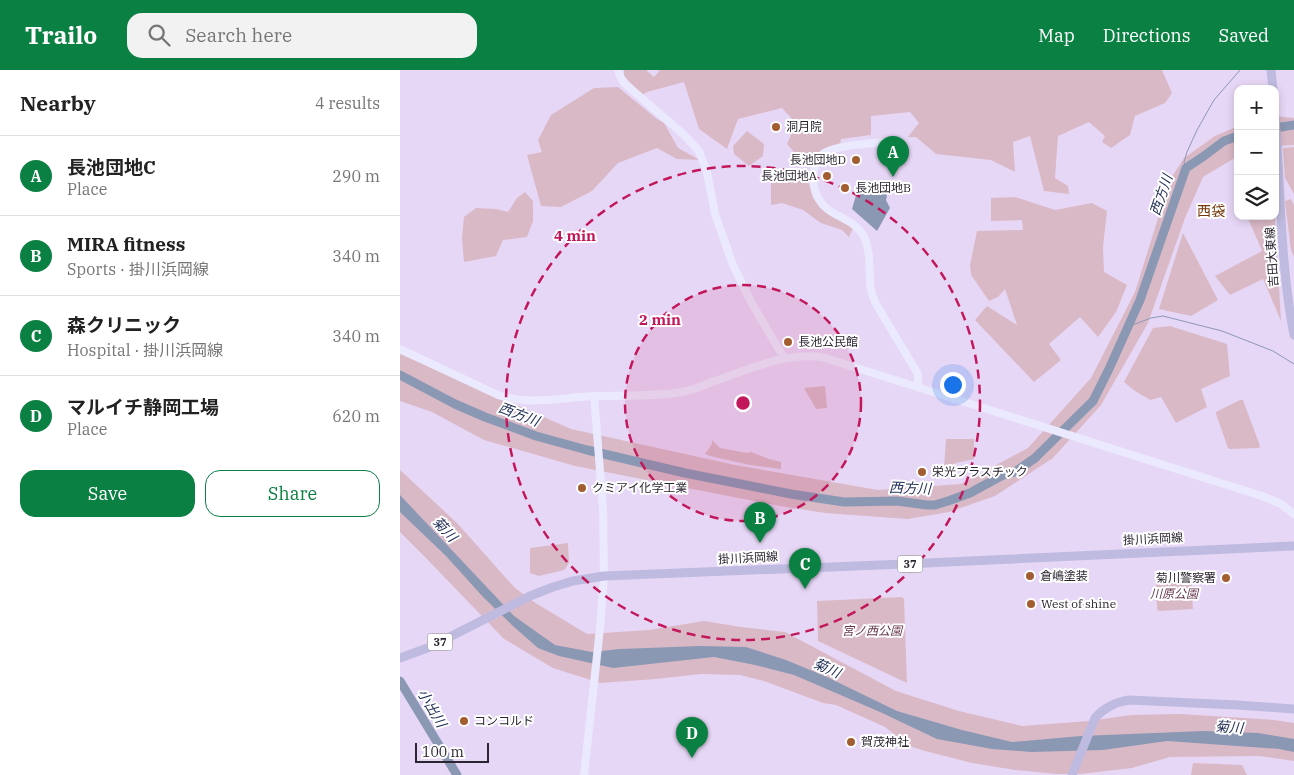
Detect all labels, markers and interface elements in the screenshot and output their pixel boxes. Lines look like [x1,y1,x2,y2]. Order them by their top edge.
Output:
search box [127,13,477,58]
text: Trailo [25,19,97,51]
icon: search [145,21,173,49]
text: Search here [185,23,292,47]
text: Map [1038,24,1075,47]
text: Directions [1103,24,1191,47]
text: Saved [1219,24,1269,47]
map controls [1234,85,1279,220]
button: + [1234,85,1279,130]
text: Nearby [20,89,96,117]
text: 4 results [315,93,380,113]
place label: 洞月院 [786,119,822,134]
marker: 洞月院 [770,121,782,133]
button: − [1234,130,1279,175]
pin: A [877,136,909,177]
place label: 長池団地D [790,152,846,167]
marker: 長池団地D [850,154,862,166]
text: 長池団地C [67,155,156,179]
text: A [30,166,42,186]
text: 290 m [332,166,380,186]
place label: 長池団地A [761,168,818,183]
marker: 長池団地A [821,170,833,182]
water label: 西方川 [1146,170,1177,218]
button: layers [1234,175,1279,220]
text: Place [67,179,107,199]
place label: 長池団地B [855,180,911,195]
marker: 長池団地B [839,182,851,194]
district label: 西袋 [1197,202,1225,220]
text: 4 min [554,226,596,245]
street label: 吉田大東線 [1262,227,1281,287]
text: MIRA fitness [67,232,185,256]
text: B [30,246,42,266]
text: 340 m [332,246,380,266]
text: Sports · 掛川浜岡線 [67,259,209,279]
text: 2 min [639,310,681,329]
text: 森クリニック [67,313,181,337]
text: C [31,326,41,346]
text: 340 m [332,326,380,346]
place label: 長池公民館 [798,334,858,349]
marker: 長池公民館 [782,336,794,348]
text: Hospital · 掛川浜岡線 [67,340,223,360]
your location [940,372,966,398]
centre of rings [734,394,752,412]
text: マルイチ静岡工場 [67,395,219,419]
water label: 西方川 [496,398,544,431]
text: D [30,406,42,426]
text: 620 m [332,406,380,426]
text: Place [67,419,107,439]
place label: 栄光プラスチック [932,464,1028,479]
marker: 栄光プラスチック [916,466,928,478]
button: Save [20,470,195,517]
button: Share [205,470,380,517]
water label: 西方川 [889,478,933,498]
place label: クミアイ化学工業 [592,480,687,495]
marker: クミアイ化学工業 [576,482,588,494]
pin: B [744,502,776,543]
water label: 菊川 [429,513,462,547]
street label: 掛川浜岡線 [1123,529,1183,548]
street label: 掛川浜岡線 [718,548,778,567]
pin: C [789,548,821,589]
road number: 37 [898,556,922,572]
place label: 倉嶋塗装 [1040,568,1088,583]
marker: 倉嶋塗装 [1024,570,1036,582]
place label: 菊川警察署 [1156,570,1216,585]
marker: 菊川警察署 [1220,572,1232,584]
park label: 川原公園 [1150,586,1200,601]
place label: West of shine [1041,596,1116,611]
marker: West of shine [1025,598,1037,610]
park label: 宮ノ西公園 [842,623,904,638]
road number: 37 [428,634,452,650]
water label: 菊川 [811,654,845,683]
water label: 小出川 [413,685,452,732]
place label: コンコルド [474,713,534,728]
marker: コンコルド [458,715,470,727]
pin: D [676,717,708,758]
water label: 菊川 [1214,717,1246,737]
place label: 賀茂神社 [861,734,909,749]
marker: 賀茂神社 [845,736,857,748]
scale bar [415,740,489,763]
text: 100 m [422,743,464,761]

